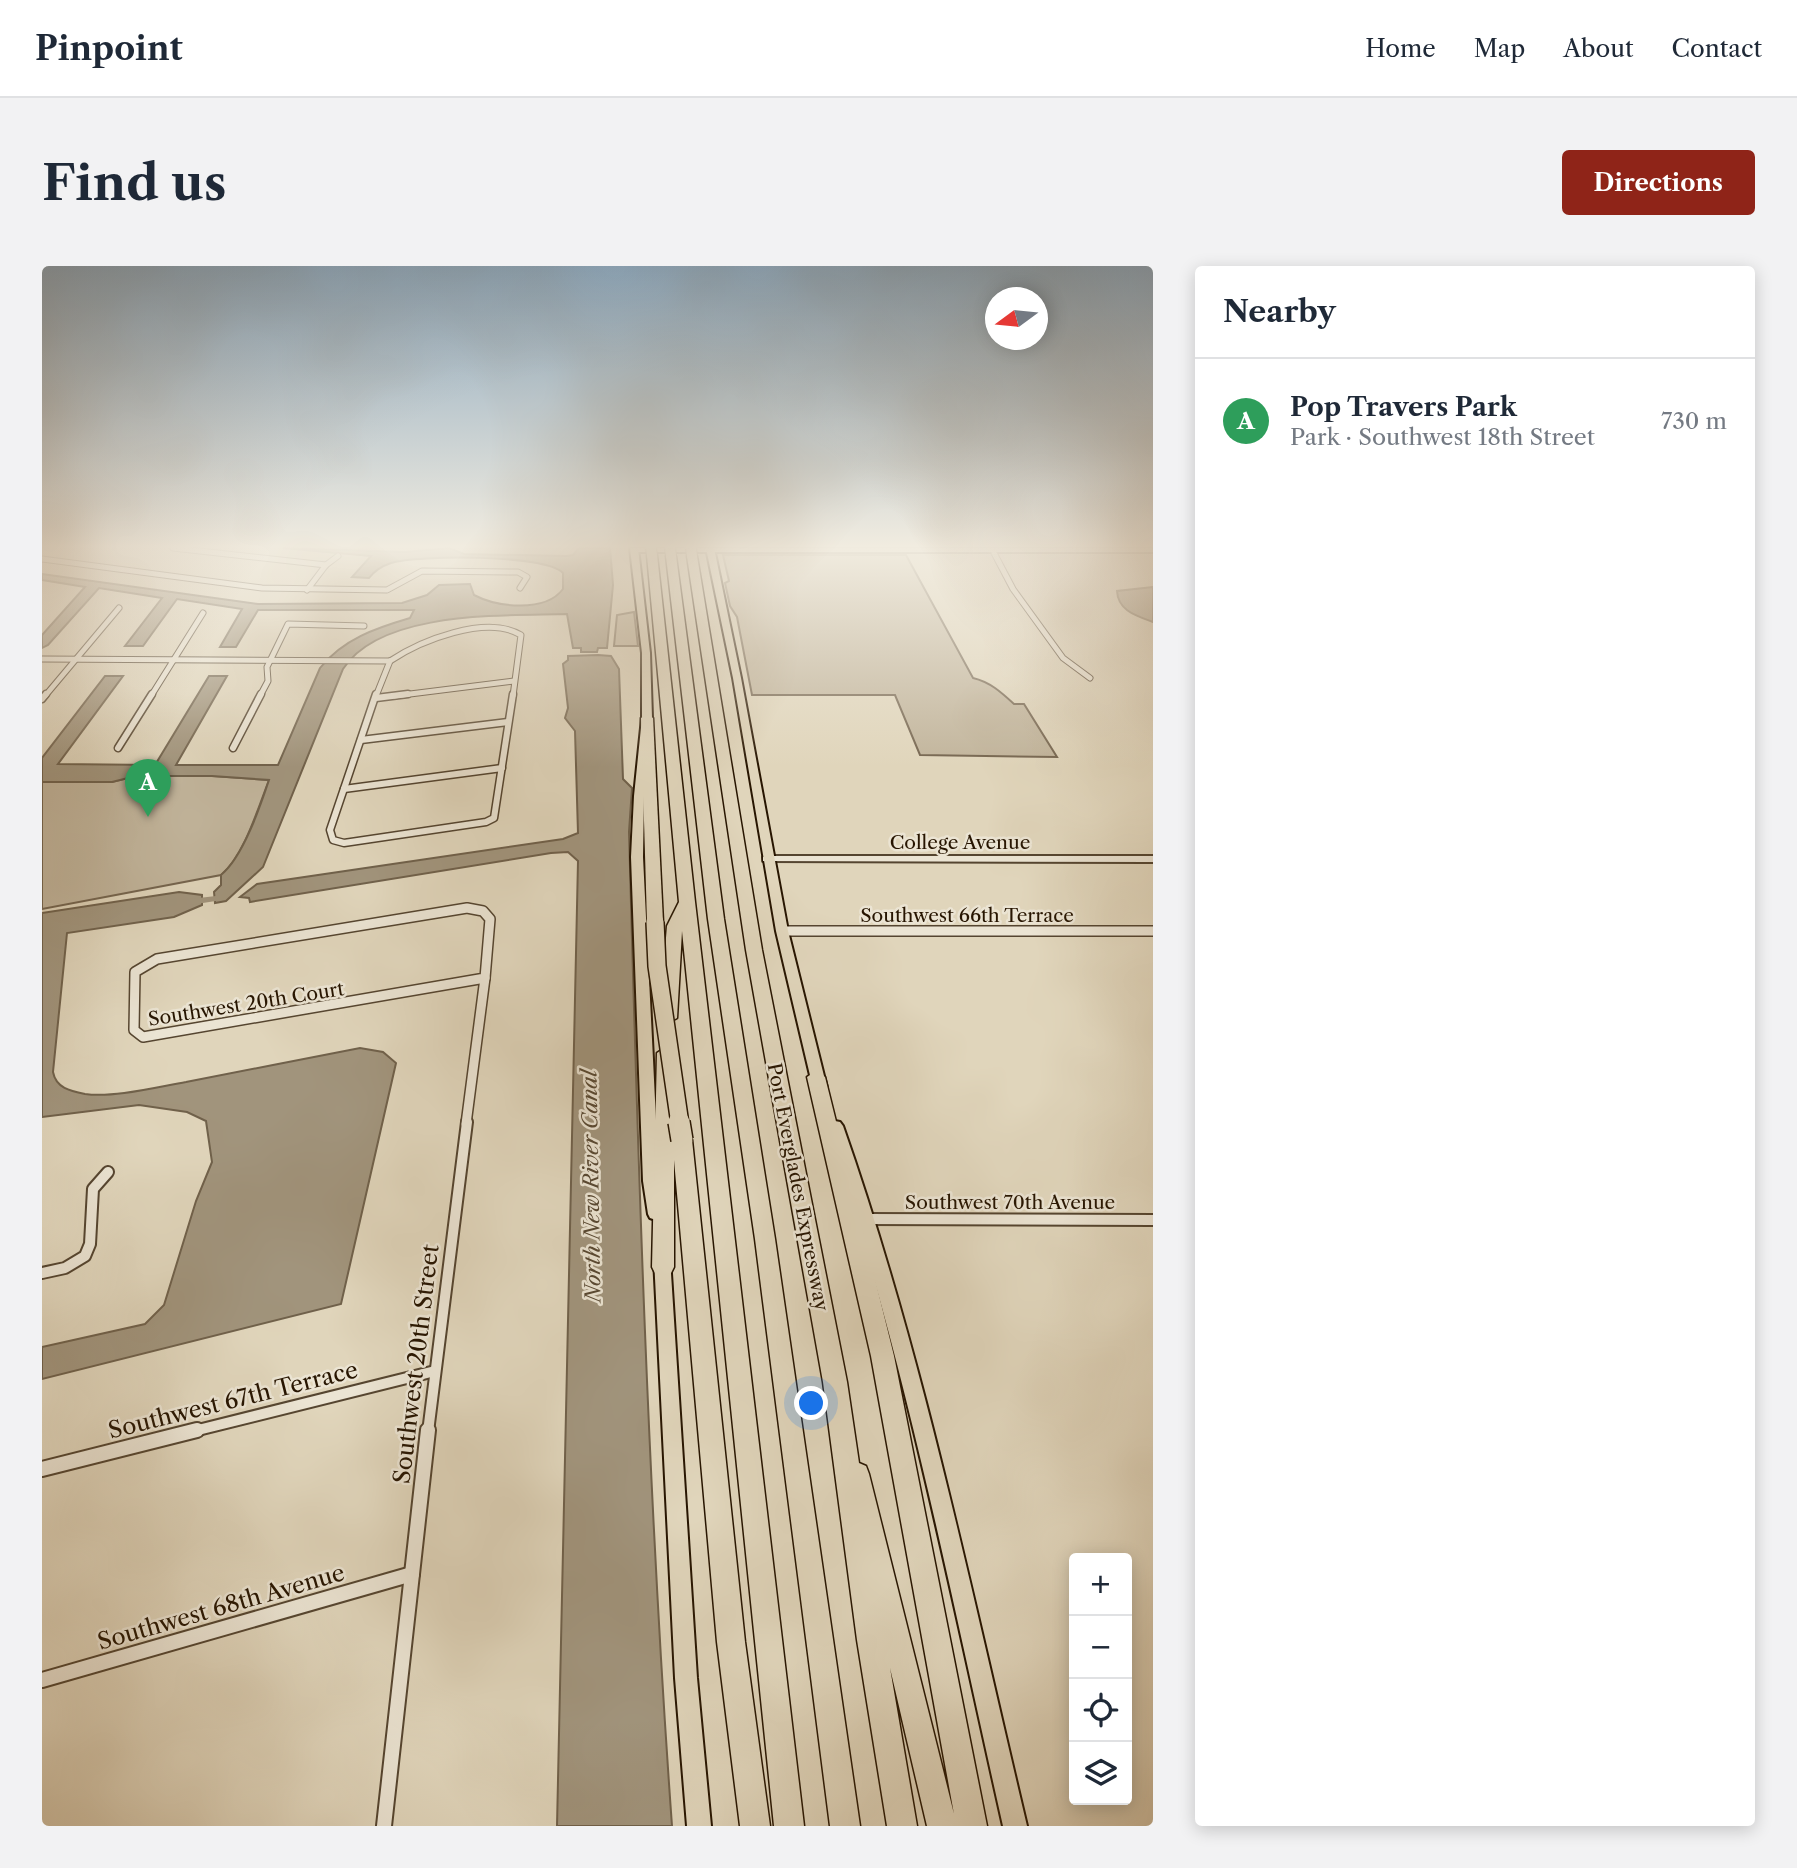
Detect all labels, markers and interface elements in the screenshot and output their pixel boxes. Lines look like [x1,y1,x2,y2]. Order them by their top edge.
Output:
text: Pinpoint [35,28,183,69]
text: Home [1365,34,1436,63]
text: Map [1474,34,1525,63]
text: About [1563,34,1634,63]
text: Contact [1672,34,1762,63]
button: Directions [1562,150,1755,215]
text: Find us [42,152,226,213]
north arrow [985,287,1048,350]
text: Nearby [1223,293,1336,330]
text: Pop Travers Park [1290,391,1517,423]
text: A [1237,407,1255,435]
text: 730 m [1661,407,1727,435]
text: Park · Southwest 18th Street [1290,423,1595,451]
pin: A [125,759,171,817]
street label: College Avenue [890,831,1030,854]
street label: Southwest 66th Terrace [860,904,1074,927]
street label: Southwest 20th Court [146,977,346,1031]
street label: Port Everglades Expressway [763,1061,833,1313]
water label: North New River Canal [576,1067,606,1305]
street label: Southwest 70th Avenue [905,1191,1115,1214]
street label: Southwest 20th Street [387,1243,445,1485]
street label: Southwest 67th Terrace [105,1355,361,1445]
your location [794,1386,828,1420]
map controls [1069,1553,1132,1805]
button: + [1069,1553,1132,1616]
street label: Southwest 68th Avenue [94,1558,348,1656]
button: − [1069,1616,1132,1679]
button: locate [1069,1679,1132,1742]
button: layers [1069,1742,1132,1805]

